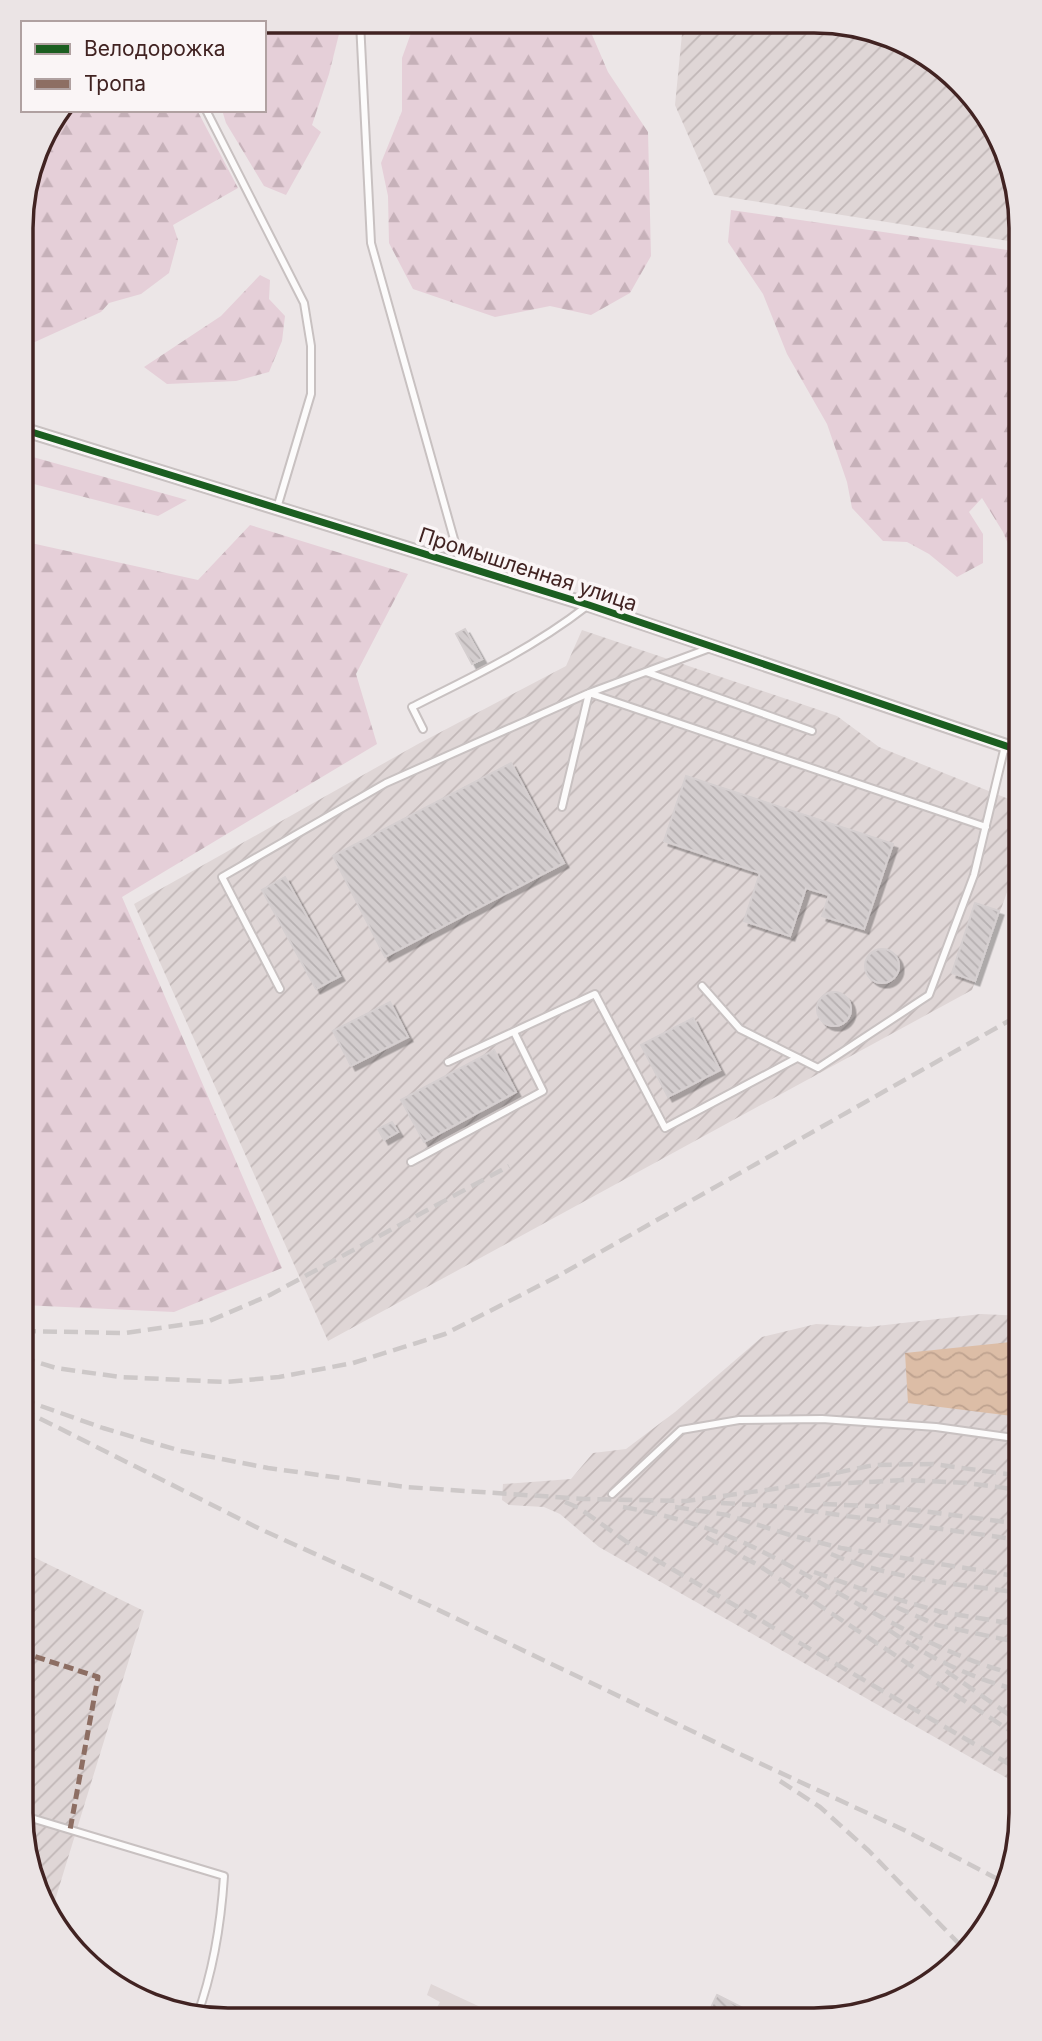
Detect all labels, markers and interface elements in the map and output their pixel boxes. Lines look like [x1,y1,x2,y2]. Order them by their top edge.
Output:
legend [21,21,266,112]
text: Велодорожка [84,36,226,61]
text: Тропа [84,71,146,96]
street label: Промышленная улица [416,522,640,616]

